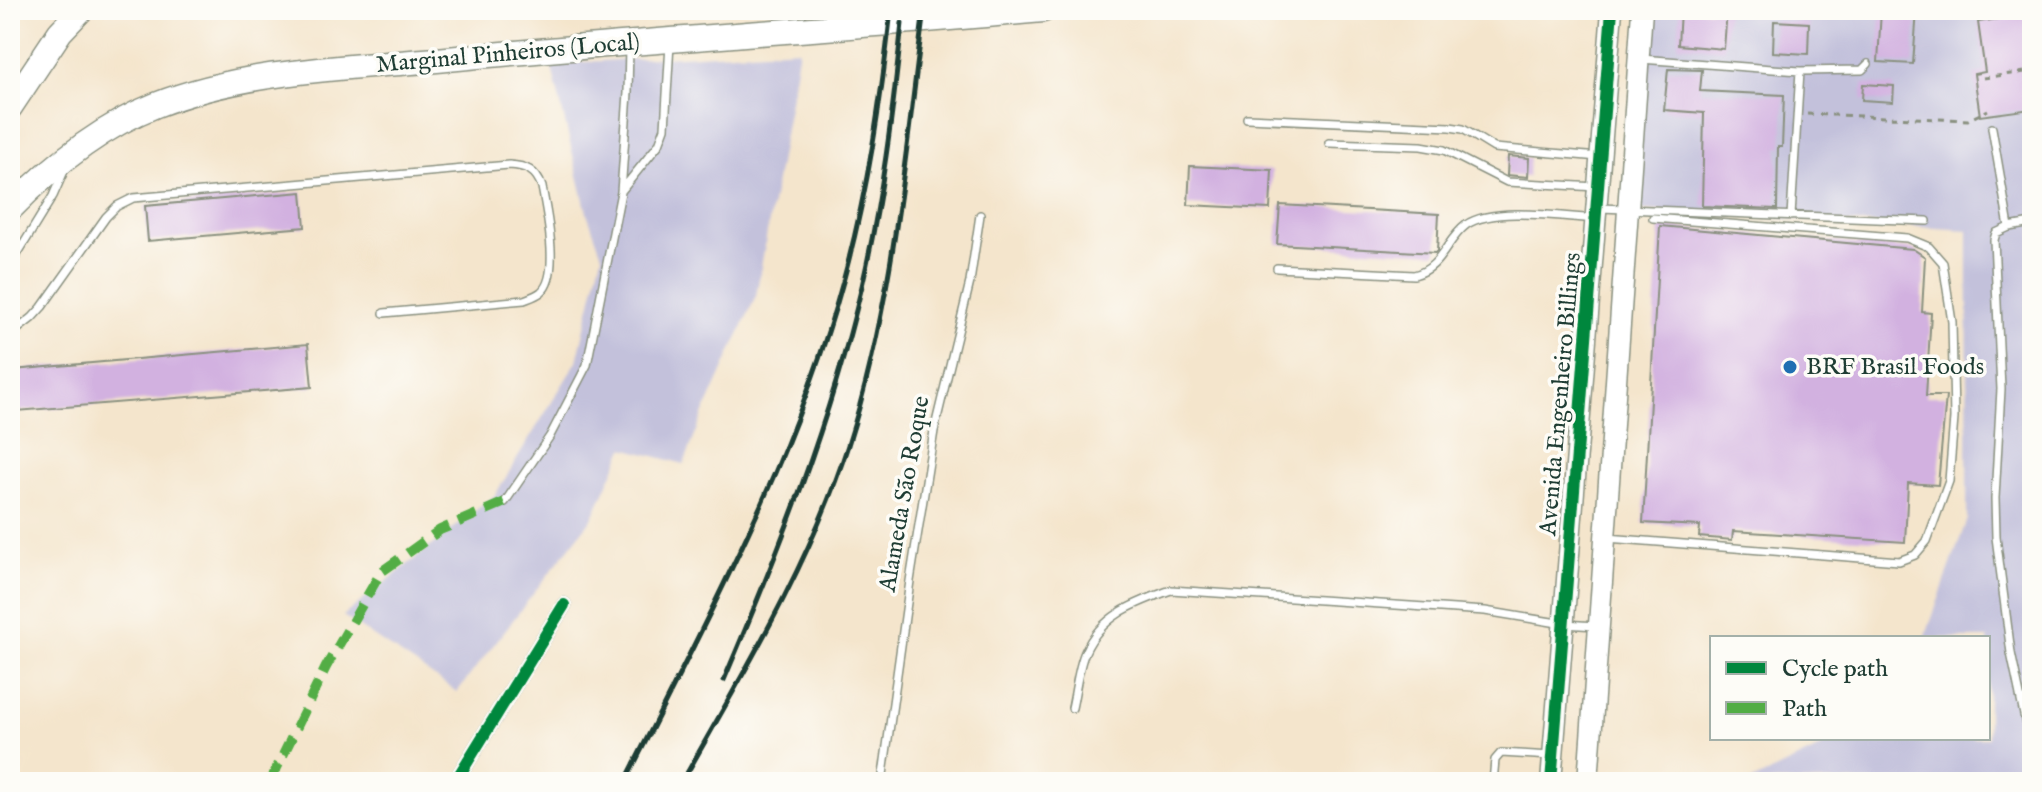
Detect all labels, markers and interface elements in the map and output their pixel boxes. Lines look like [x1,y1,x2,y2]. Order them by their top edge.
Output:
street label: Marginal Pinheiros (Local) [375,27,641,81]
street label: Avenida Engenheiro Billings [1533,251,1589,538]
place label: BRF Brasil Foods [1806,352,1984,383]
marker: BRF Brasil Foods [1781,358,1799,376]
street label: Alameda São Roque [872,394,937,595]
legend [1710,636,1990,740]
text: Cycle path [1782,654,1888,685]
text: Path [1782,694,1827,725]

